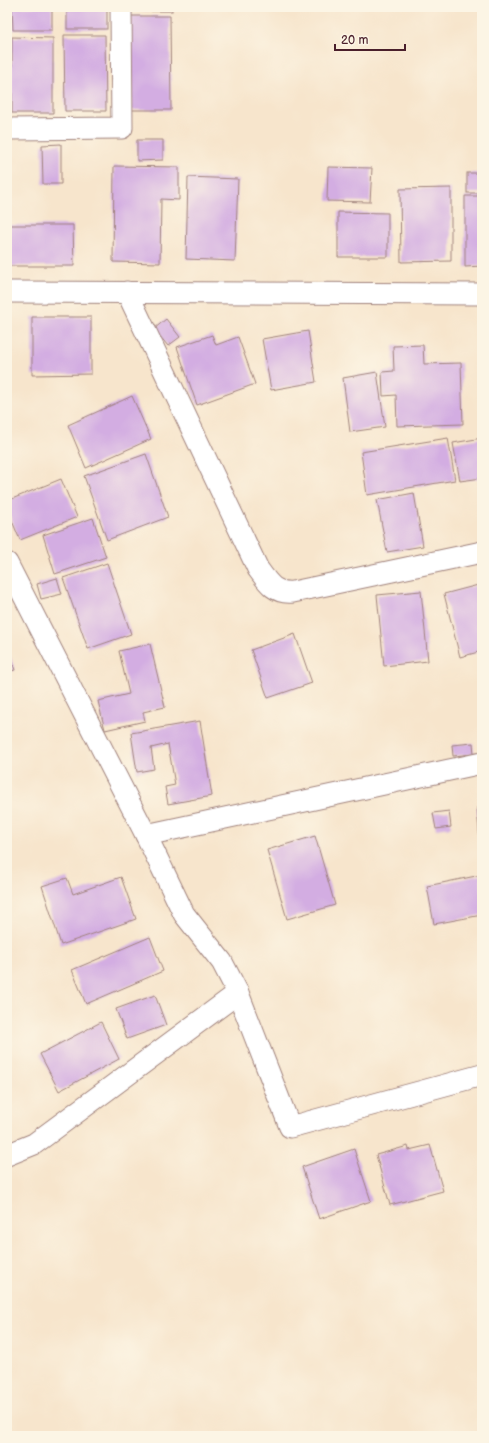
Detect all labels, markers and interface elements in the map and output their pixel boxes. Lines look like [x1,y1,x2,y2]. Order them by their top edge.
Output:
scale bar [335,26,405,52]
text: 20 m [341,33,368,48]

